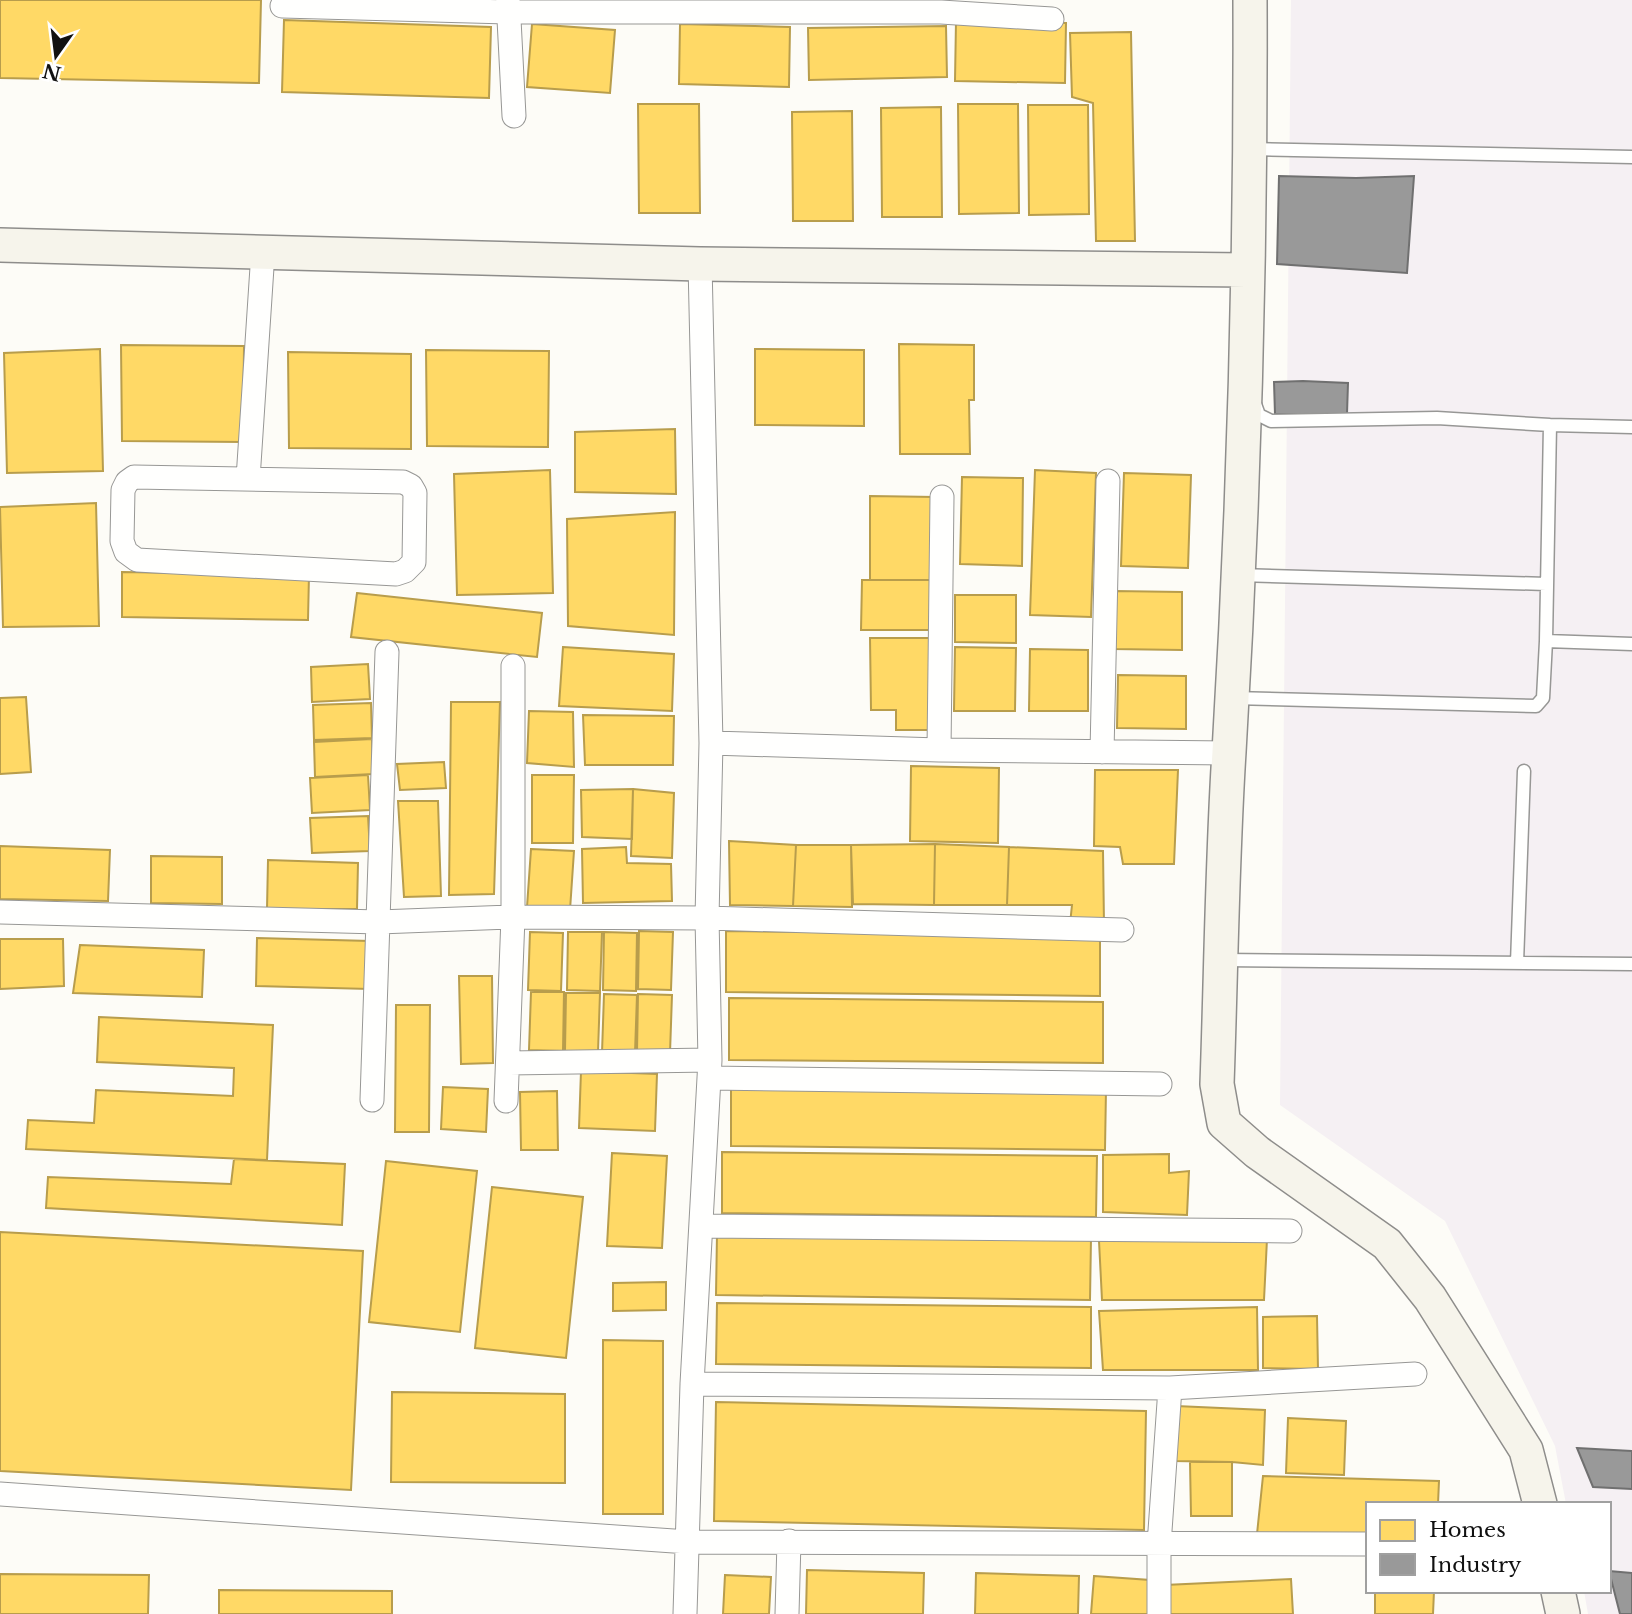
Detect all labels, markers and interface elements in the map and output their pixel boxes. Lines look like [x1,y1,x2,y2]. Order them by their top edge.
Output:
north arrow [21,21,91,91]
text: N [40,59,63,85]
legend [1366,1502,1611,1593]
text: Homes [1429,1517,1506,1543]
text: Industry [1429,1552,1522,1578]

